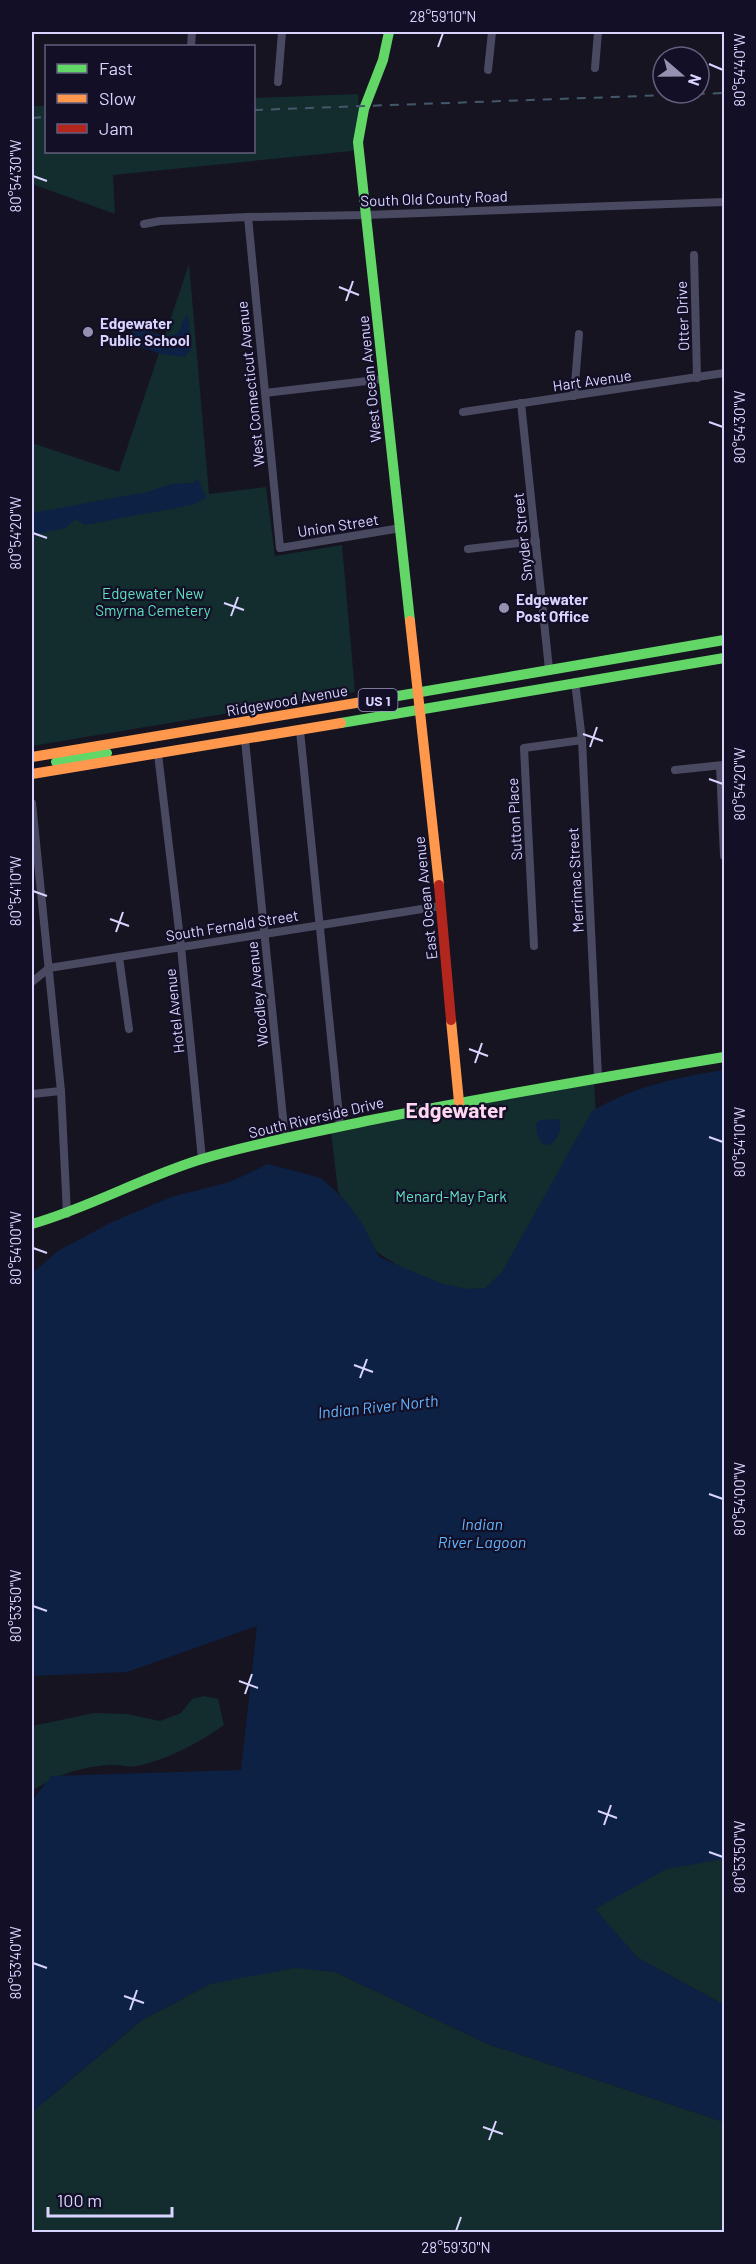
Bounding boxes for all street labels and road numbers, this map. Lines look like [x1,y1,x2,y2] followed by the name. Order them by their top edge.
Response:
[360,186,508,210] street label: South Old County Road
[672,281,692,351] street label: Otter Drive
[232,300,268,468] street label: West Connecticut Avenue
[353,315,385,443] street label: West Ocean Avenue
[551,366,633,394] street label: Hart Avenue
[508,492,536,582] street label: Snyder Street
[296,510,380,540] street label: Union Street
[225,680,349,720] street label: Ridgewood Avenue
[358,689,398,711] road number: US 1
[503,777,525,861] street label: Sutton Place
[563,827,587,933] street label: Merrimac Street
[410,835,440,961] street label: East Ocean Avenue
[164,906,300,944] street label: South Fernald Street
[243,940,271,1048] street label: Woodley Avenue
[161,968,187,1054] street label: Hotel Avenue
[247,1093,385,1141] street label: South Riverside Drive

